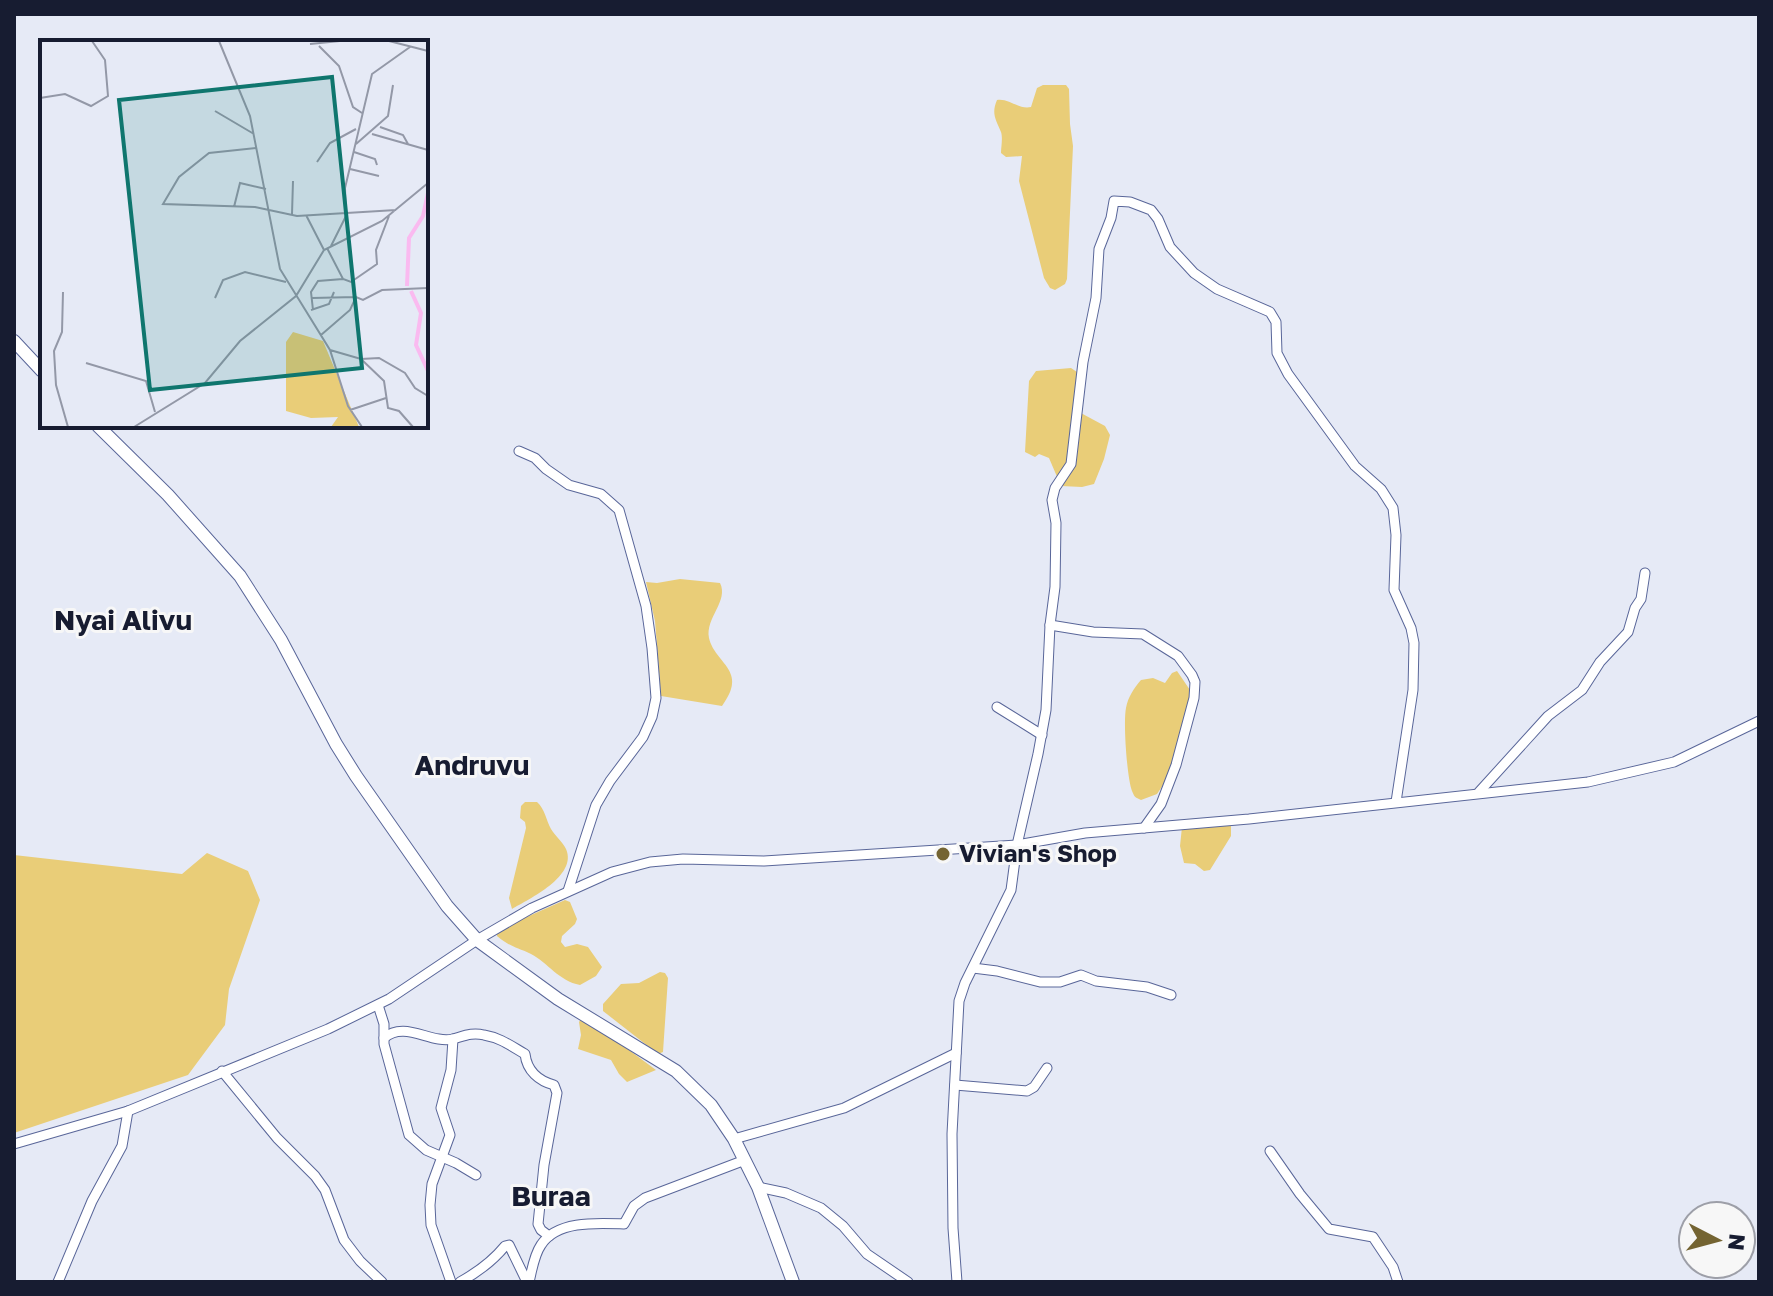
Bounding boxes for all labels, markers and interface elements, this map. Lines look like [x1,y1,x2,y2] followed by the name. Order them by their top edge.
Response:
[40,40,428,428] inset map
[54,603,192,636] district label: Nyai Alivu
[414,748,530,781] district label: Andruvu
[959,838,1117,867] place label: Vivian's Shop
[934,845,952,863] marker: Vivian's Shop
[511,1179,591,1212] district label: Buraa
[1677,1200,1757,1280] north arrow
[1723,1232,1752,1252] text: N

